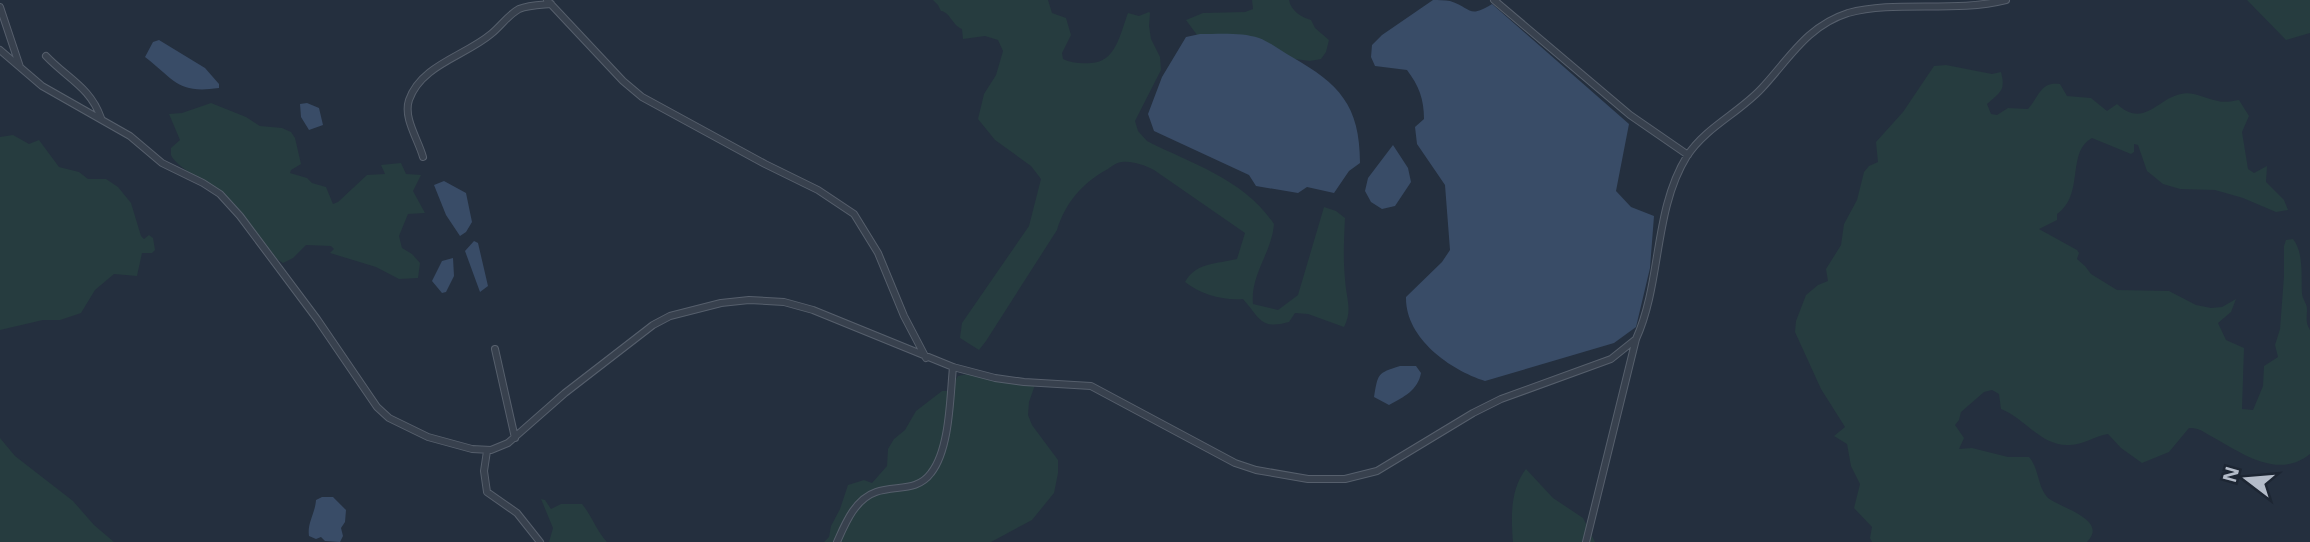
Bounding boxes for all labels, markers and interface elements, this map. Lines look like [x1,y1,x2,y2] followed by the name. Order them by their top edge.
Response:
[2212,444,2282,514] north arrow
[2216,463,2245,485] text: N

